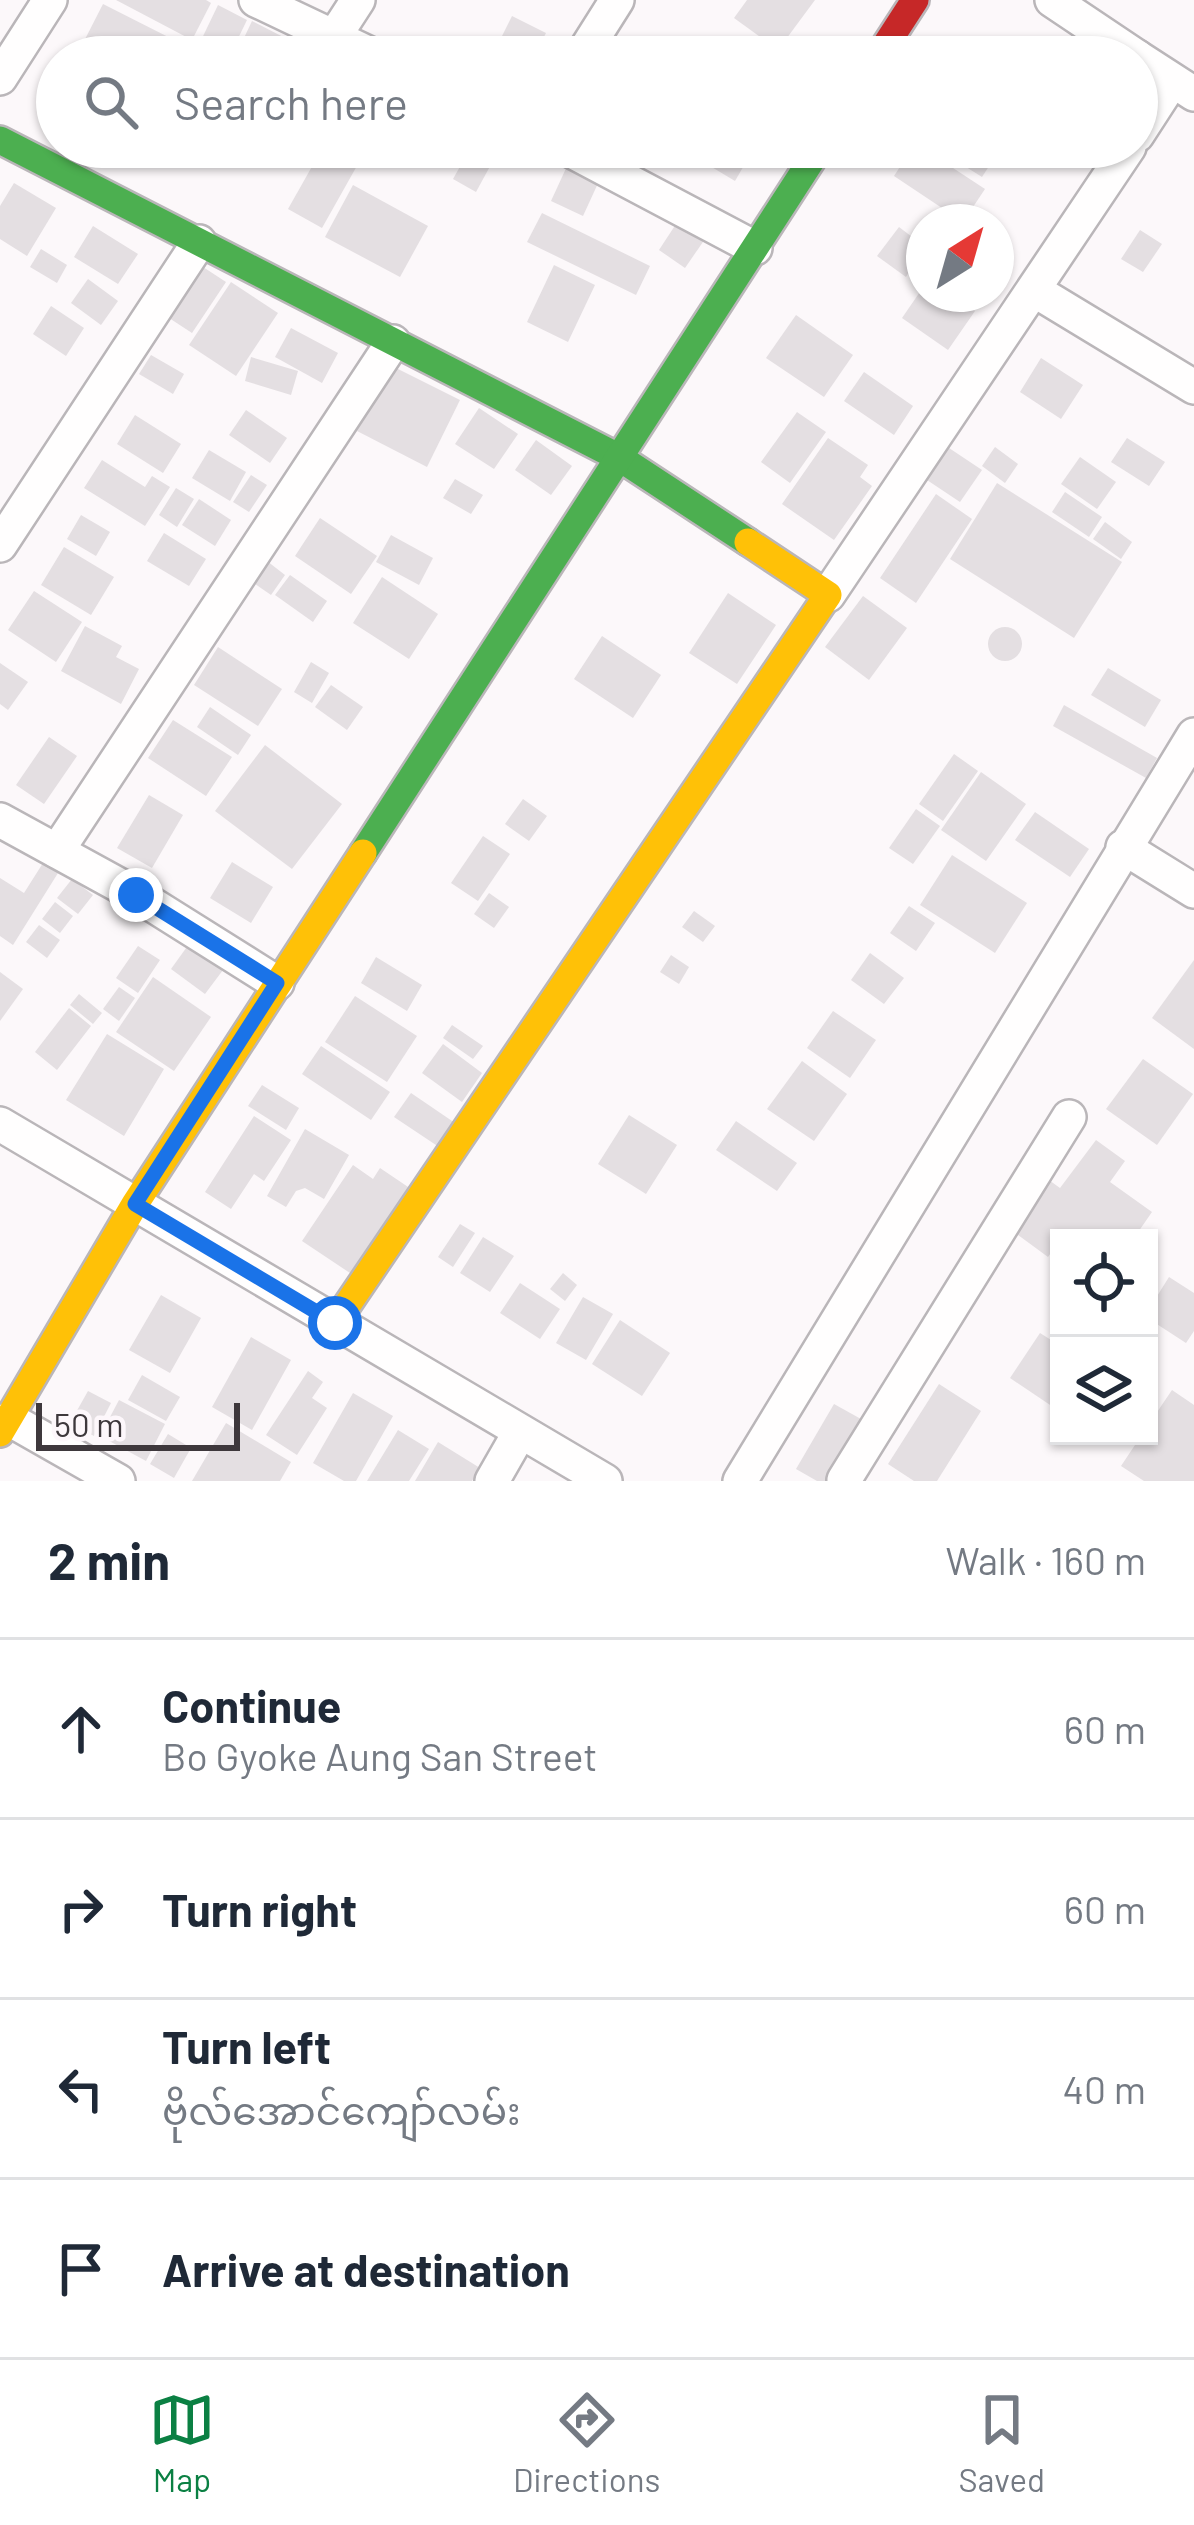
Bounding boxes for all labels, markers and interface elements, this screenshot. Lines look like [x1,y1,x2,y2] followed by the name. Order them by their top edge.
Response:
[36,36,1158,168] search box
[78,69,144,135] icon: search
[174,75,408,129] text: Search here
[906,204,1014,312] north arrow
[109,868,163,922] route end
[1050,1229,1158,1445] map controls
[1050,1229,1158,1337] button: locate
[308,1296,362,1350] route start
[1050,1337,1158,1445] button: layers
[36,1397,240,1450] scale bar
[54,1404,124,1444] text: 50 m
[48,1529,170,1590] text: 2 min
[946,1536,1146,1583] text: Walk · 160 m
[162,1678,341,1732] text: Continue
[48,1696,114,1762] icon: ahead
[1064,1705,1146,1752] text: 60 m
[162,1732,598,1779] text: Bo Gyoke Aung San Street
[48,1876,114,1942] icon: right
[162,1882,357,1936] text: Turn right
[1064,1885,1146,1932] text: 60 m
[162,2019,331,2073] text: Turn left
[48,2056,114,2122] icon: left
[1062,2065,1146,2112] text: 40 m
[162,2086,521,2133] text: ဗိုလ်အောင်ကျော်လမ်း
[48,2236,114,2302] icon: arrive
[162,2242,570,2296] text: Arrive at destination
[149,2387,215,2499] tab: Map
[513,2387,660,2499] tab: Directions
[958,2387,1045,2499] tab: Saved

